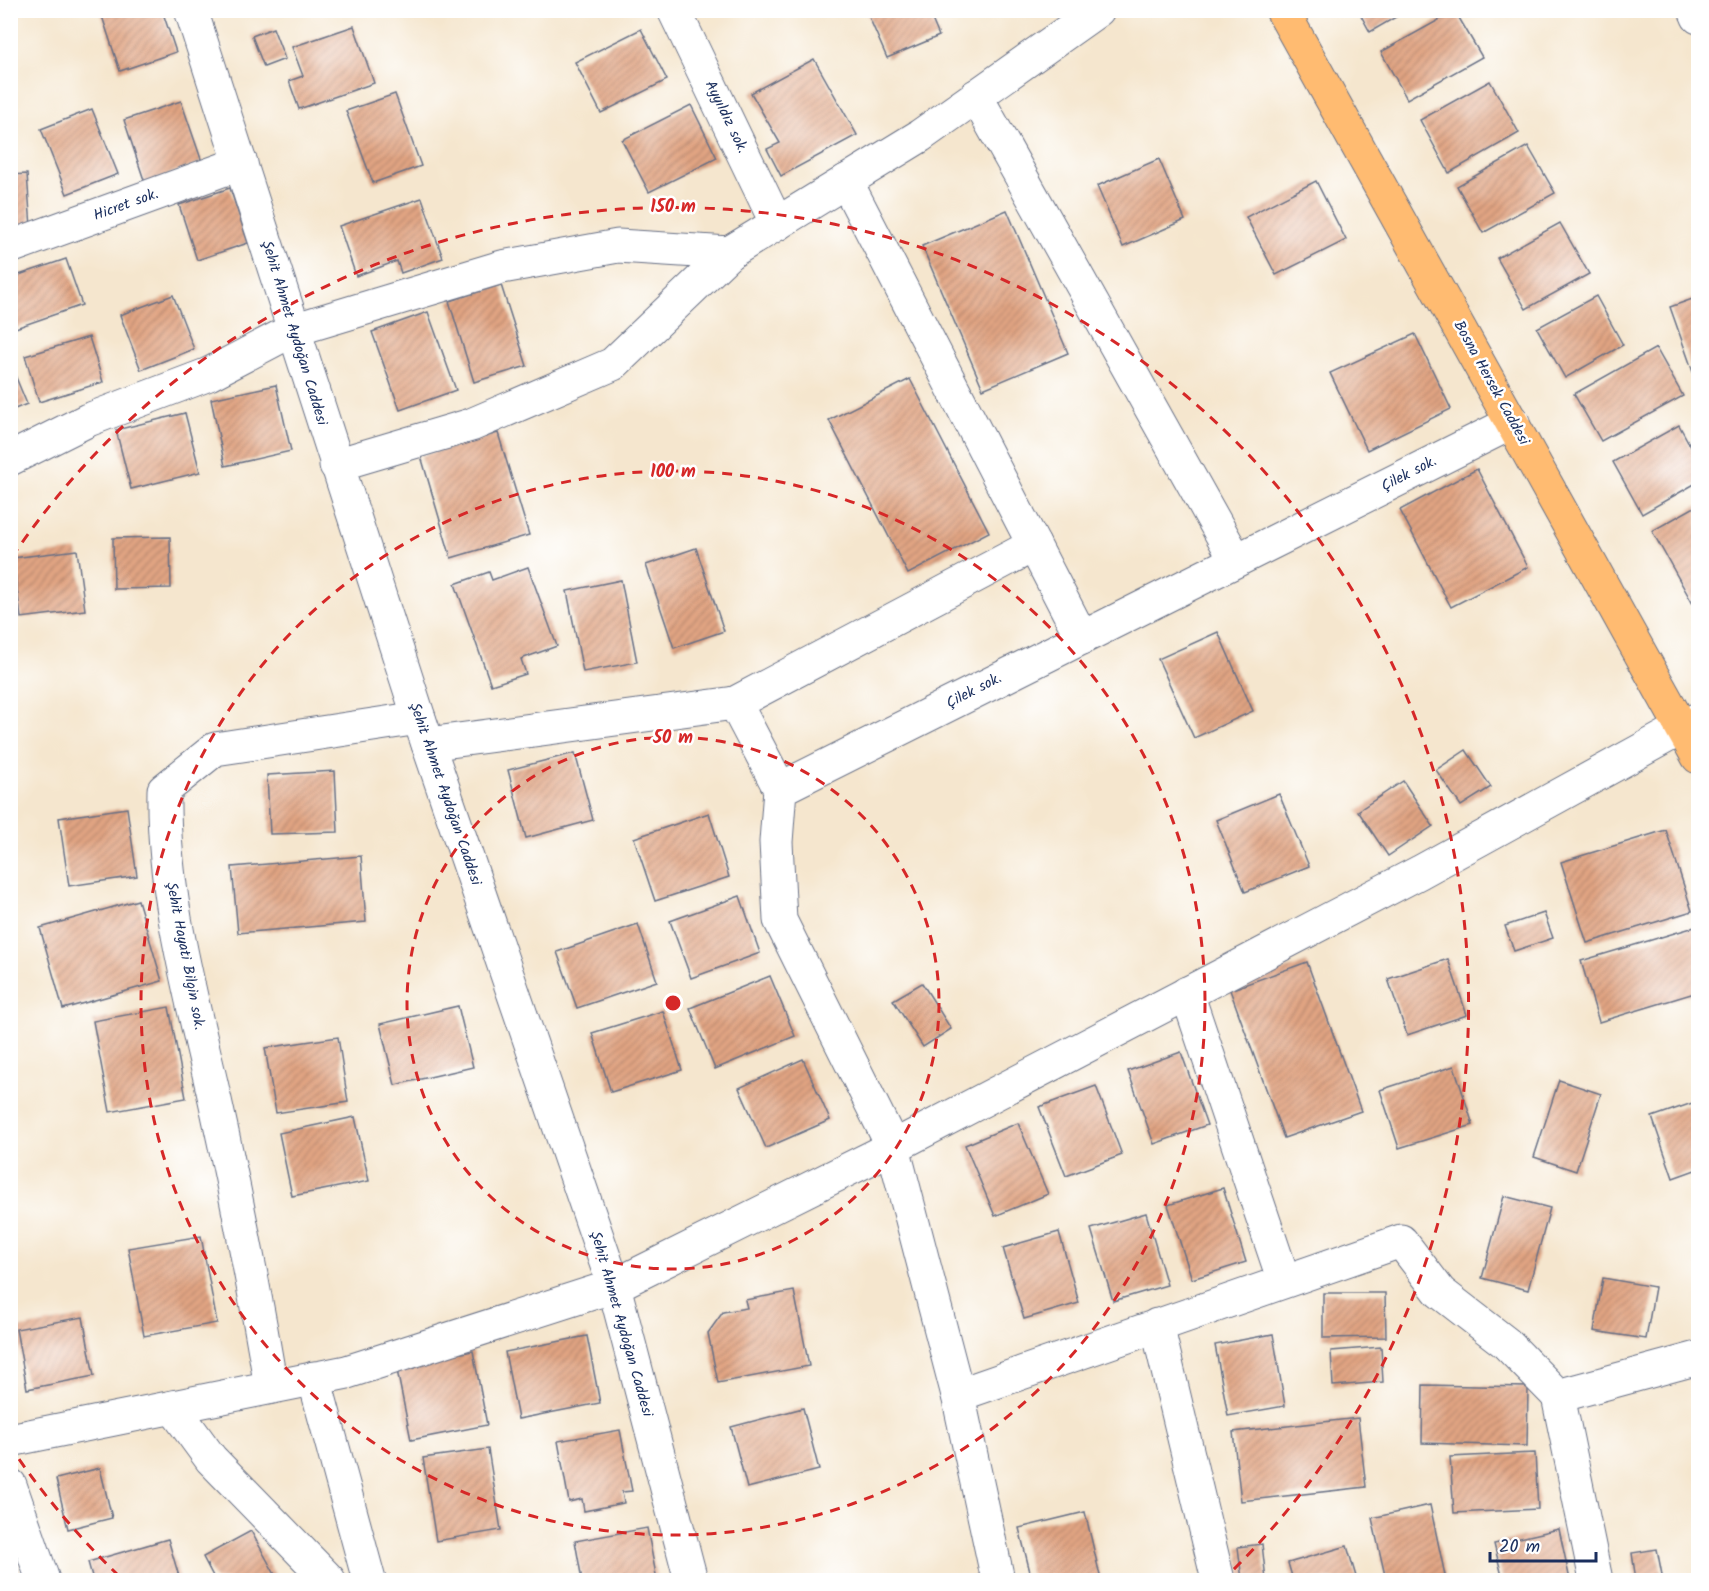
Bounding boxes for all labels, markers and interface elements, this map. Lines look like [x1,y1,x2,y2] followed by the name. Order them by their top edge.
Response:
[698,76,754,158] street label: Ayyıldız sok.
[90,182,162,228] street label: Hicret sok.
[650,193,696,222] text: 150 m
[254,238,334,430] street label: Şehit Ahmet Aydoğan Caddesi
[1447,316,1536,451] street label: Bosna Hersek Caddesi
[1377,450,1441,498] street label: Çilek sok.
[650,458,696,487] text: 100 m
[942,667,1006,715] street label: Çilek sok.
[402,699,488,890] street label: Şehit Ahmet Aydoğan Caddesi
[652,724,693,753] text: 50 m
[159,880,211,1032] street label: Şehit Hayati Bilgin sok.
[663,993,683,1013] centre of rings
[583,1228,659,1421] street label: Şehit Ahmet Aydoğan Caddesi
[1490,1525,1596,1563] scale bar
[1499,1533,1540,1562] text: 20 m

